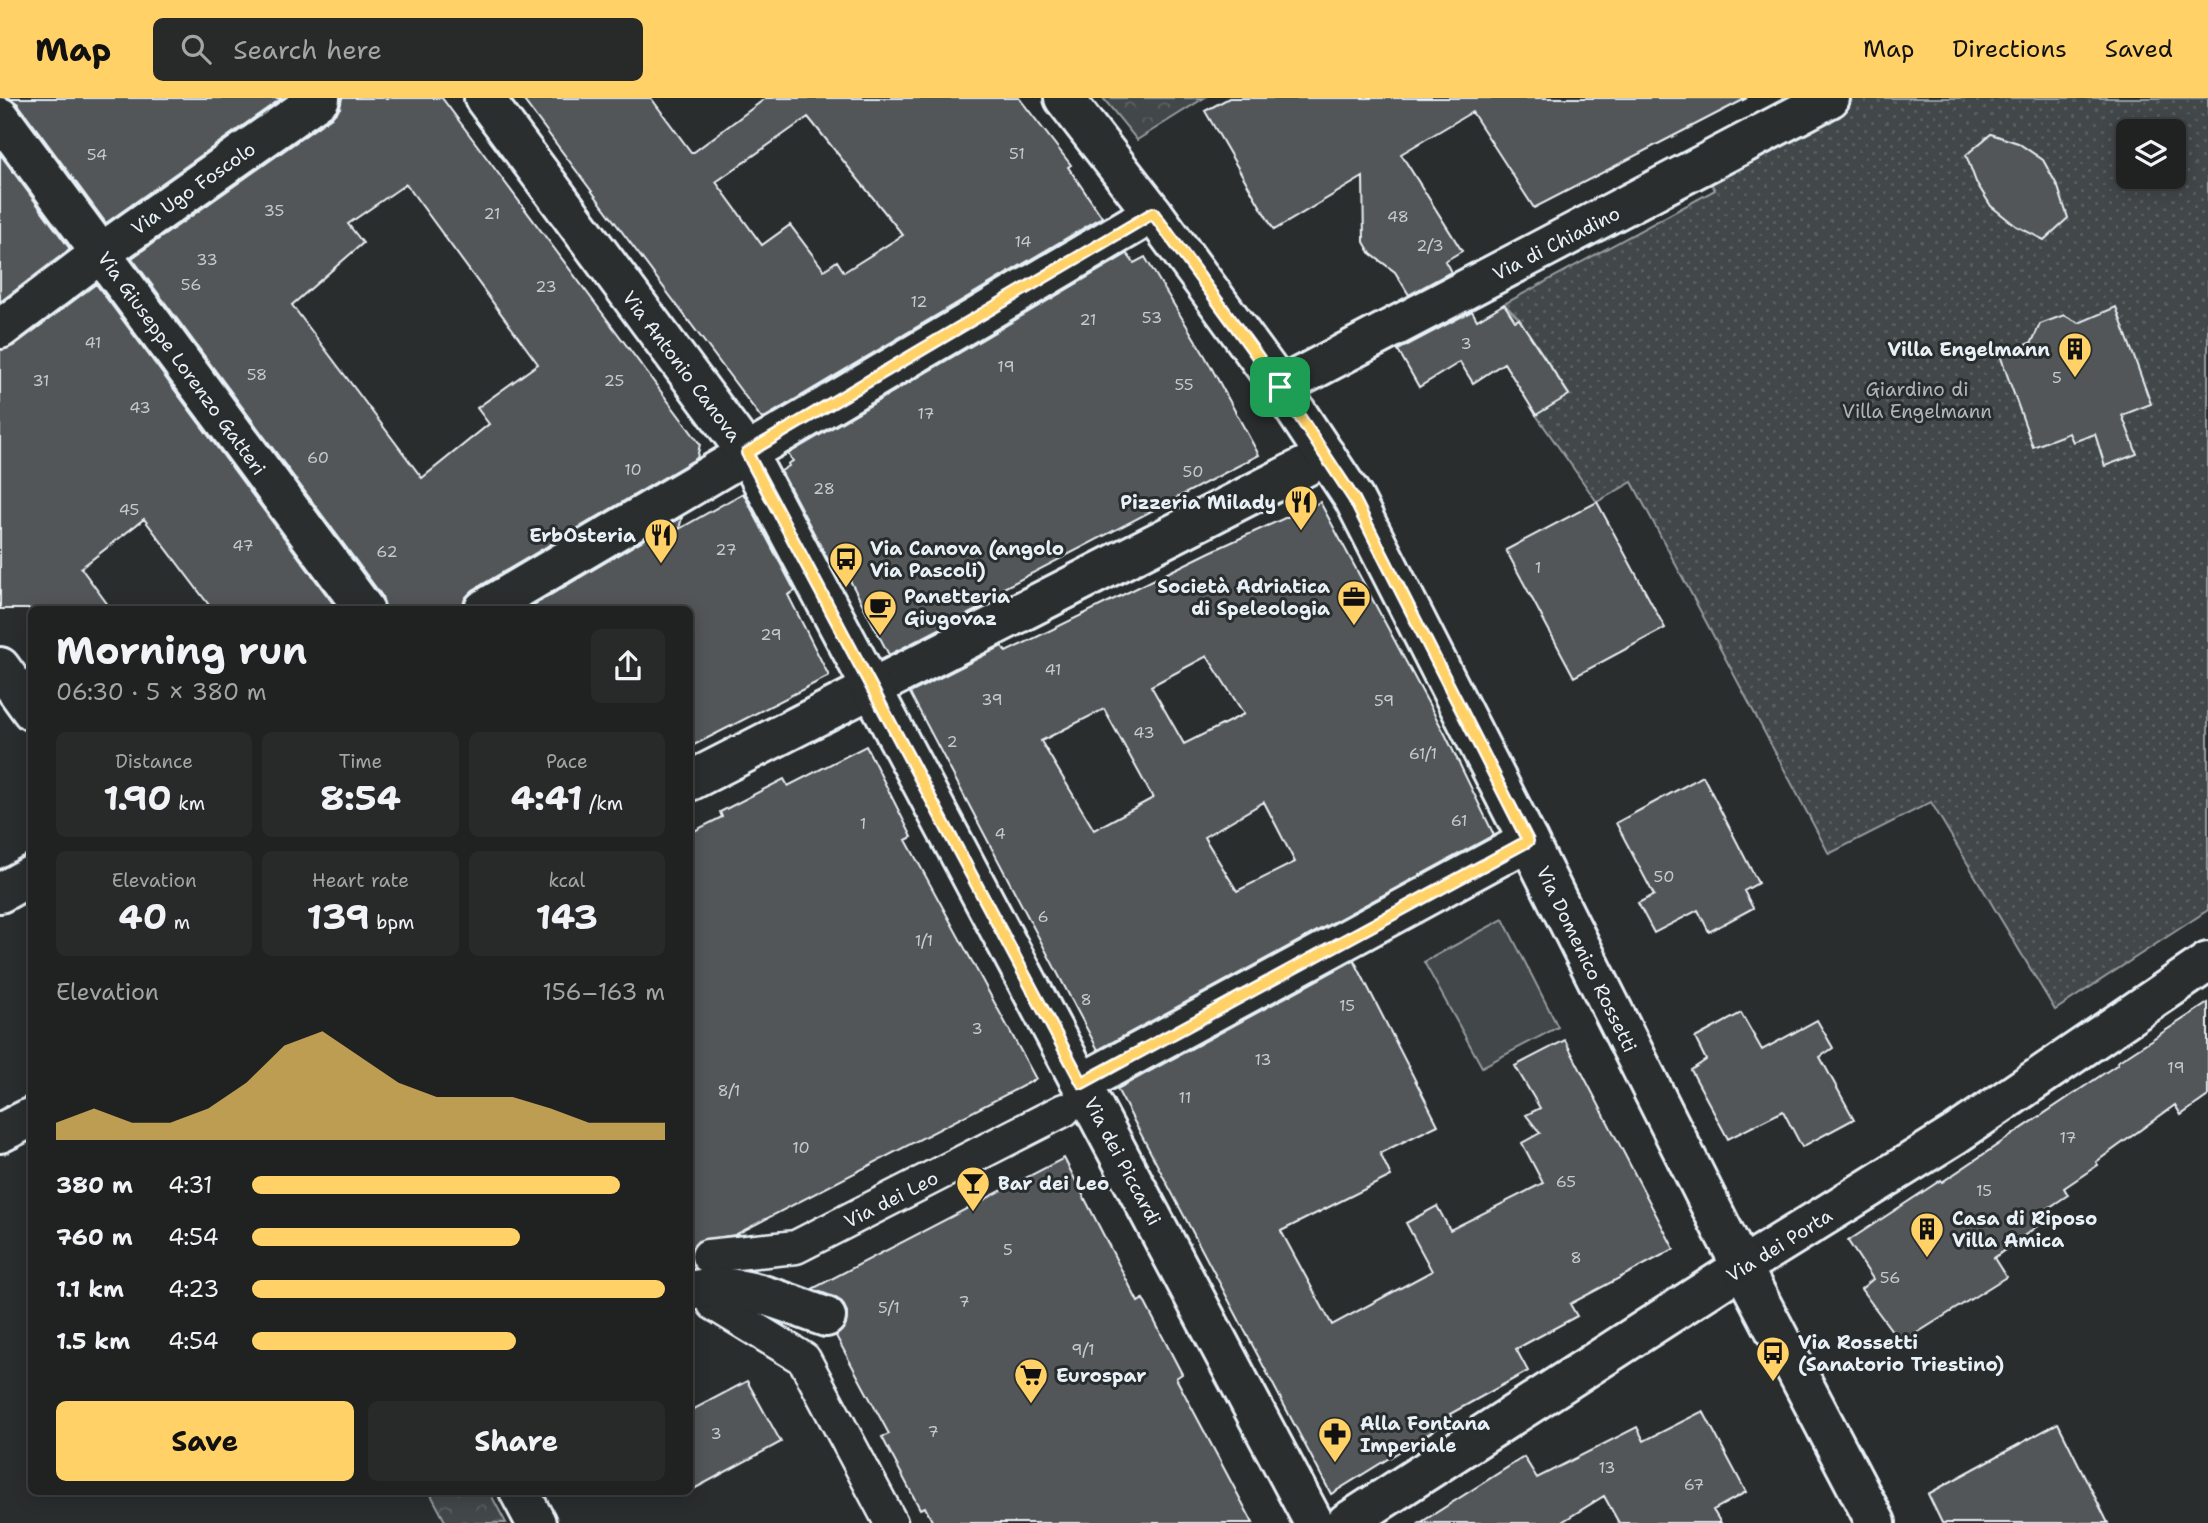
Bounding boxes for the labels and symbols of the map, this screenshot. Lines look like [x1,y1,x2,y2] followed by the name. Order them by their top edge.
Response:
[126,136,260,241] street label: Via Ugo Foscolo
[1009,143,1025,164] house number: 51
[87,144,107,165] house number: 54
[264,200,284,221] house number: 35
[1488,201,1624,286] street label: Via di Chiadino
[483,203,501,224] house number: 21
[1387,206,1409,227] house number: 48
[1014,231,1032,252] house number: 14
[1416,235,1444,256] house number: 2/3
[92,246,271,480] street label: Via Giuseppe Lorenzo Gatteri
[196,249,218,270] house number: 33
[181,274,201,295] house number: 56
[535,276,557,297] house number: 23
[617,286,747,447] street label: Via Antonio Canova
[910,291,928,312] house number: 12
[1142,307,1162,328] house number: 53
[1079,309,1097,330] house number: 21
[2056,330,2094,379] building icon: Villa Engelmann
[84,332,102,353] house number: 41
[1460,333,1472,354] house number: 3
[1888,337,2050,362] place label: Villa Engelmann
[997,356,1015,377] house number: 19
[1250,357,1310,417] pin
[247,364,267,385] house number: 58
[2052,367,2062,388] house number: 5
[32,370,50,391] house number: 31
[604,370,624,391] house number: 25
[1174,374,1194,395] house number: 55
[1842,377,1992,424] park label: Giardino di Villa Engelmann
[129,397,151,418] house number: 43
[917,403,935,424] house number: 17
[307,447,329,468] house number: 60
[624,459,642,480] house number: 10
[1183,461,1203,482] house number: 50
[813,478,835,499] house number: 28
[1282,483,1320,532] restaurant icon: Pizzeria Milady
[1120,490,1276,515] place label: Pizzeria Milady
[119,499,139,520] house number: 45
[642,516,680,565] restaurant icon: ErbOsteria
[529,523,636,548] place label: ErbOsteria
[232,535,254,556] house number: 47
[870,536,1064,583] place label: Via Canova (angolo Via Pascoli)
[715,539,737,560] house number: 27
[827,540,865,589] bus stop icon: Via Canova (angolo Via Pascoli)
[376,541,398,562] house number: 62
[1535,557,1541,578] house number: 1
[1157,574,1330,621] place label: Società Adriatica di Speleologia
[1335,578,1373,627] office icon: Società Adriatica di Speleologia
[904,584,1010,631] place label: Panetteria Giugovaz
[861,588,899,637] cafe icon: Panetteria Giugovaz
[760,624,782,645] house number: 29
[1044,659,1062,680] house number: 41
[981,689,1003,710] house number: 39
[1374,690,1394,711] house number: 59
[1133,722,1155,743] house number: 43
[946,731,958,752] house number: 2
[1409,743,1437,764] house number: 61/1
[1451,810,1467,831] house number: 61
[860,813,866,834] house number: 1
[994,823,1006,844] house number: 4
[1531,862,1643,1056] street label: Via Domenico Rossetti
[1654,866,1674,887] house number: 50
[1037,906,1049,927] house number: 6
[915,930,933,951] house number: 1/1
[1080,989,1092,1010] house number: 8
[1339,995,1355,1016] house number: 15
[971,1018,983,1039] house number: 3
[1254,1049,1272,1070] house number: 13
[2167,1057,2185,1078] house number: 19
[717,1080,741,1101] house number: 8/1
[1179,1087,1191,1108] house number: 11
[1078,1093,1167,1230] street label: Via dei Piccardi
[2059,1127,2077,1148] house number: 17
[792,1137,810,1158] house number: 10
[954,1164,992,1213] bar icon: Bar dei Leo
[840,1165,943,1234] street label: Via dei Leo
[998,1171,1109,1196] place label: Bar dei Leo
[1556,1171,1576,1192] house number: 65
[1976,1180,1992,1201] house number: 15
[1722,1203,1837,1288] street label: Via dei Porta
[1952,1206,2097,1253] place label: Casa di Riposo Villa Amica
[1908,1210,1946,1259] building icon: Casa di Riposo Villa Amica
[1003,1239,1013,1260] house number: 5
[1570,1247,1582,1268] house number: 8
[1880,1267,1900,1288] house number: 56
[958,1291,970,1312] house number: 7
[878,1297,900,1318] house number: 5/1
[1798,1330,2004,1377] place label: Via Rossetti (Sanatorio Triestino)
[1754,1334,1792,1383] bus stop icon: Via Rossetti (Sanatorio Triestino)
[1071,1339,1095,1360] house number: 9/1
[1012,1356,1050,1405] supermarket icon: Eurospar
[1056,1363,1146,1388] place label: Eurospar
[1360,1411,1490,1458] place label: Alla Fontana Imperiale
[1316,1415,1354,1464] pharmacy icon: Alla Fontana Imperiale
[927,1421,939,1442] house number: 7
[710,1423,722,1444] house number: 3
[1598,1457,1616,1478] house number: 13
[1684,1474,1704,1495] house number: 67

